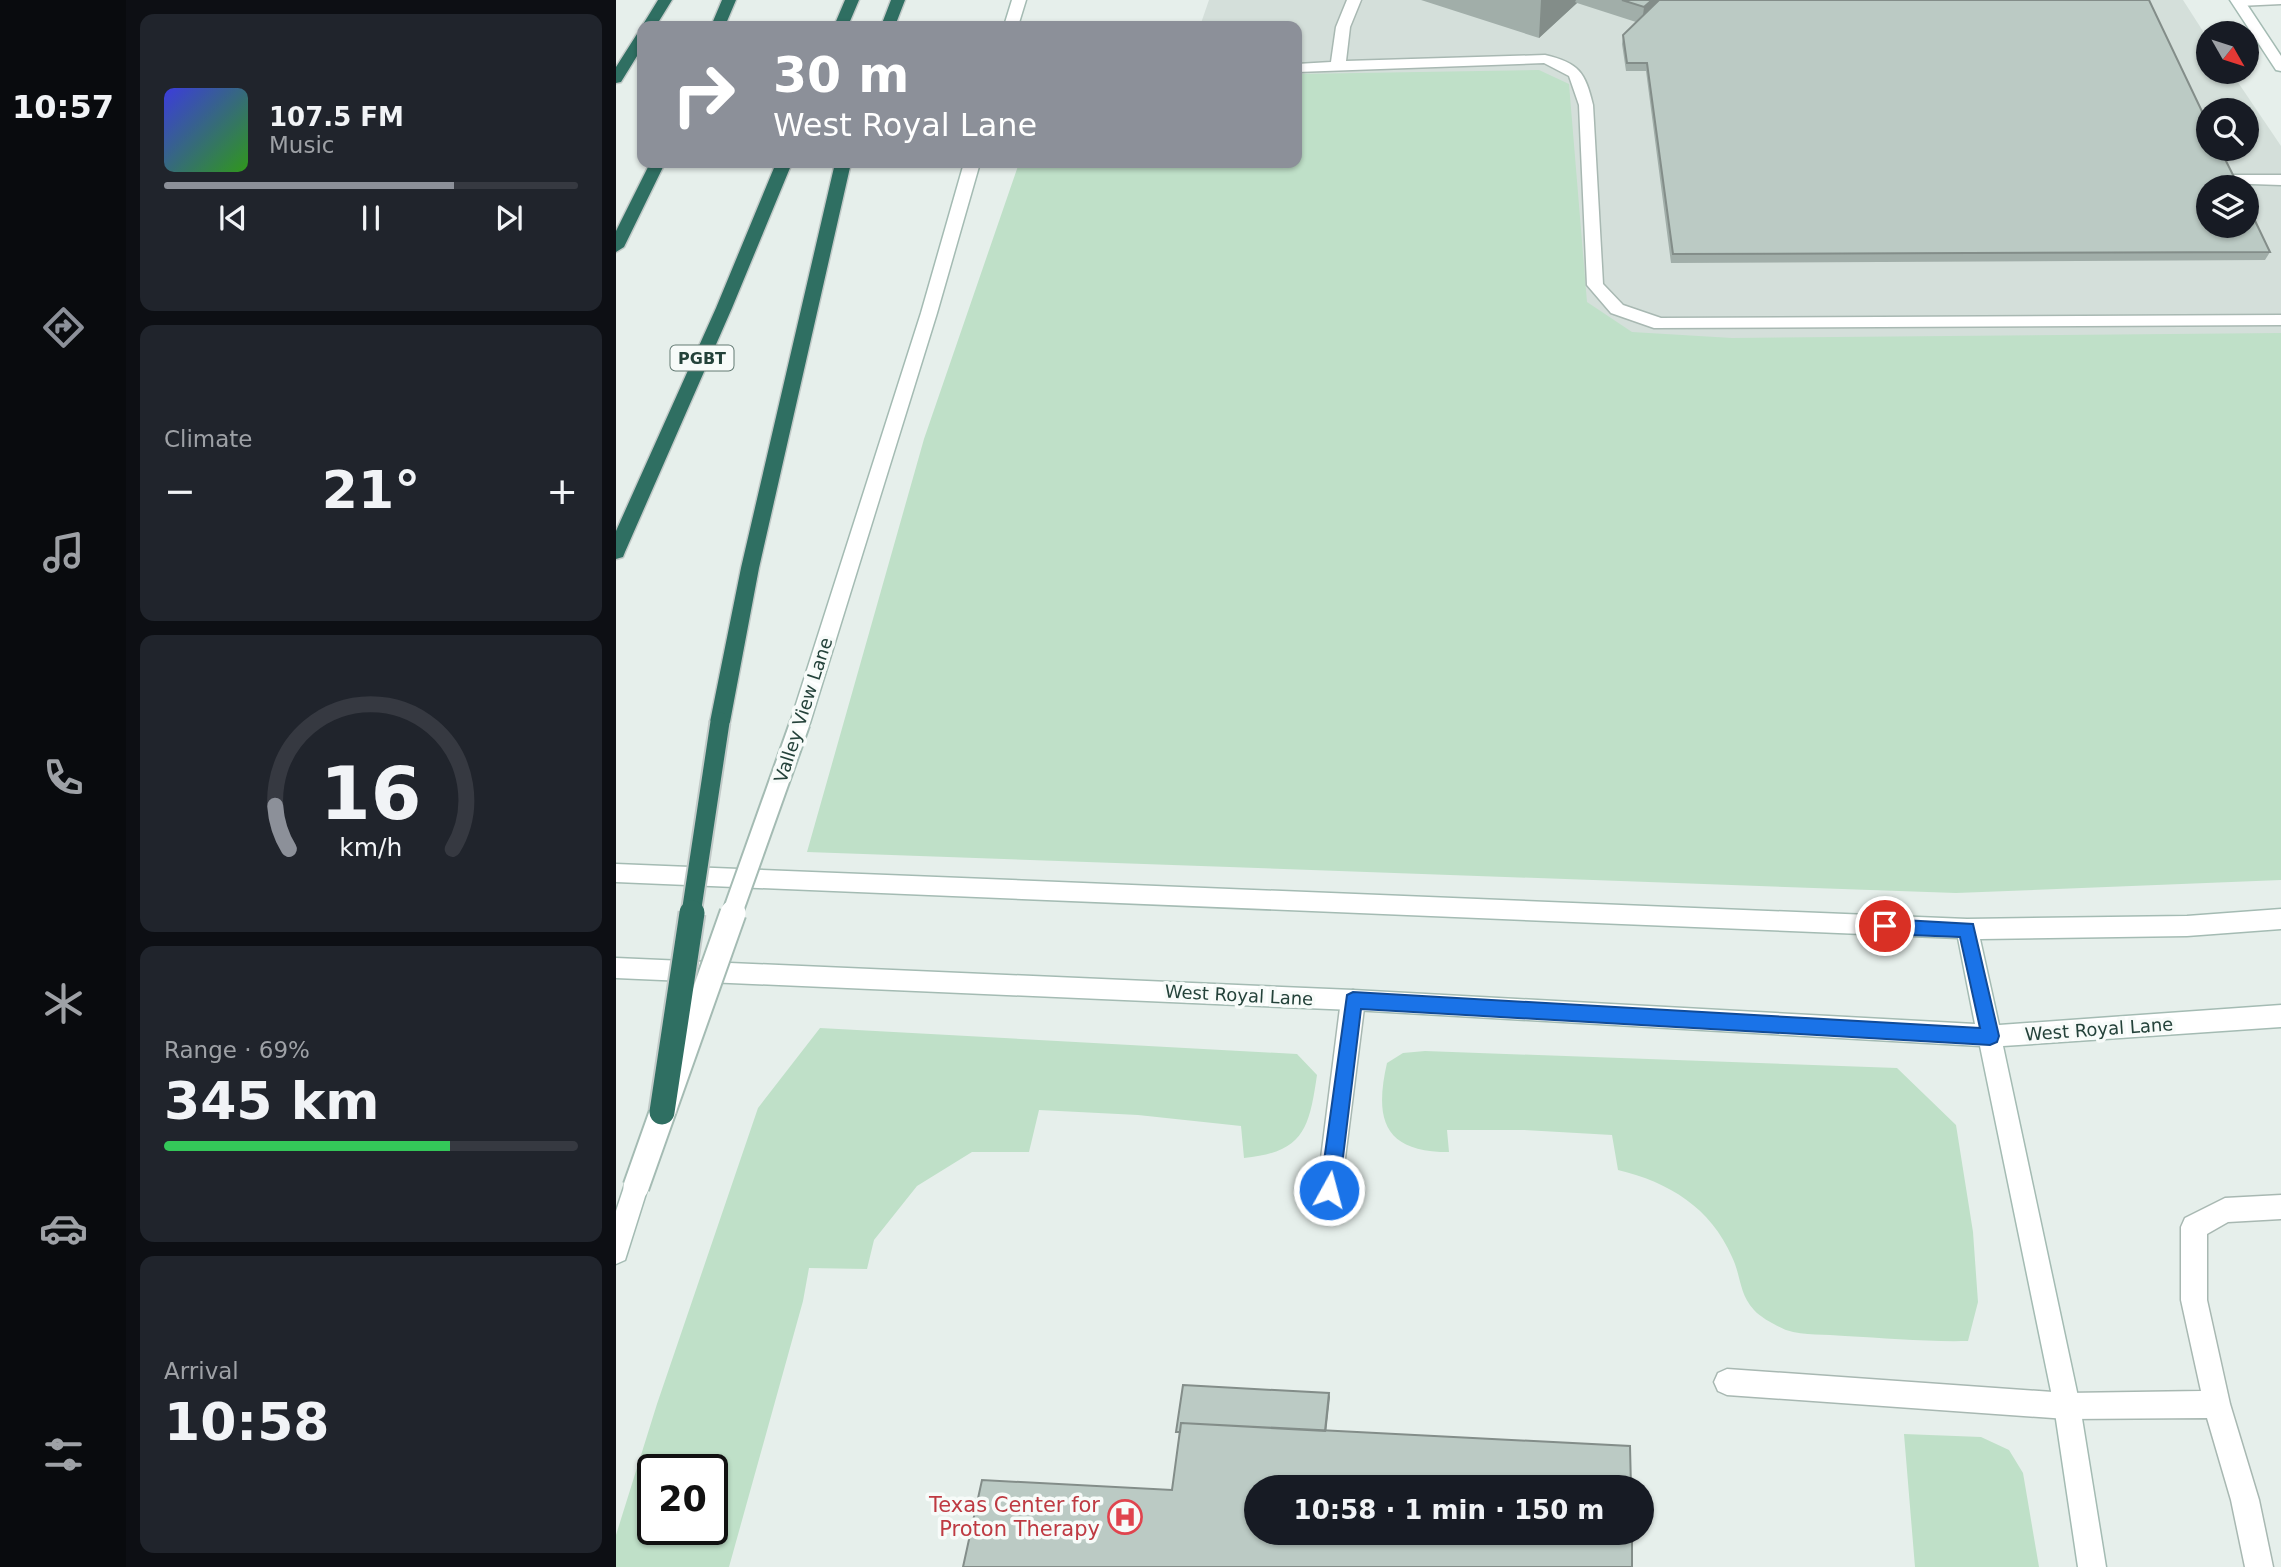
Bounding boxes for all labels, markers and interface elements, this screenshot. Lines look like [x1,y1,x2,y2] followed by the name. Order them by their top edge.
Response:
[2196,21,2259,84] north arrow
[2196,21,2259,238] map controls
[773,47,909,104] text: 30 m
[658,49,749,140] icon: right
[12,88,114,126] text: 10:57
[2196,98,2259,161] button: search
[269,102,404,132] text: 107.5 FM
[773,106,1037,144] text: West Royal Lane
[269,132,334,158] text: Music
[2196,175,2259,238] button: layers
[214,199,252,237] icon: previous
[352,199,390,237] icon: pause
[490,199,528,237] icon: next
[39,303,88,352] icon: directions
[671,346,734,370] road number: PGBT
[164,426,253,452] text: Climate
[322,460,420,520] text: 21°
[164,469,196,513] text: −
[546,469,578,513] text: +
[39,528,88,577] icon: music
[770,635,836,785] street label: Valley View Lane
[320,752,422,837] text: 16
[39,753,88,802] icon: phone
[339,833,403,862] text: km/h
[1855,896,1915,956] pin
[1866,907,1904,945] icon: arrive
[39,979,88,1028] icon: climate
[1164,981,1314,1009] street label: West Royal Lane
[2024,1013,2174,1045] street label: West Royal Lane
[164,1037,310,1063] text: Range · 69%
[164,1071,379,1131] text: 345 km
[1292,1153,1366,1227] position arrow
[39,1204,88,1253] icon: car
[164,1358,239,1384] text: Arrival
[164,1392,330,1452] text: 10:58
[39,1430,88,1479] icon: filters
[637,1454,728,1545] speed limit sign: 20
[928,1493,1100,1541] place label: Texas Center for Proton Therapy
[1294,1495,1604,1525] text: 10:58 · 1 min · 150 m
[1106,1498,1144,1536] hospital icon: Texas Center for Proton Therapy

